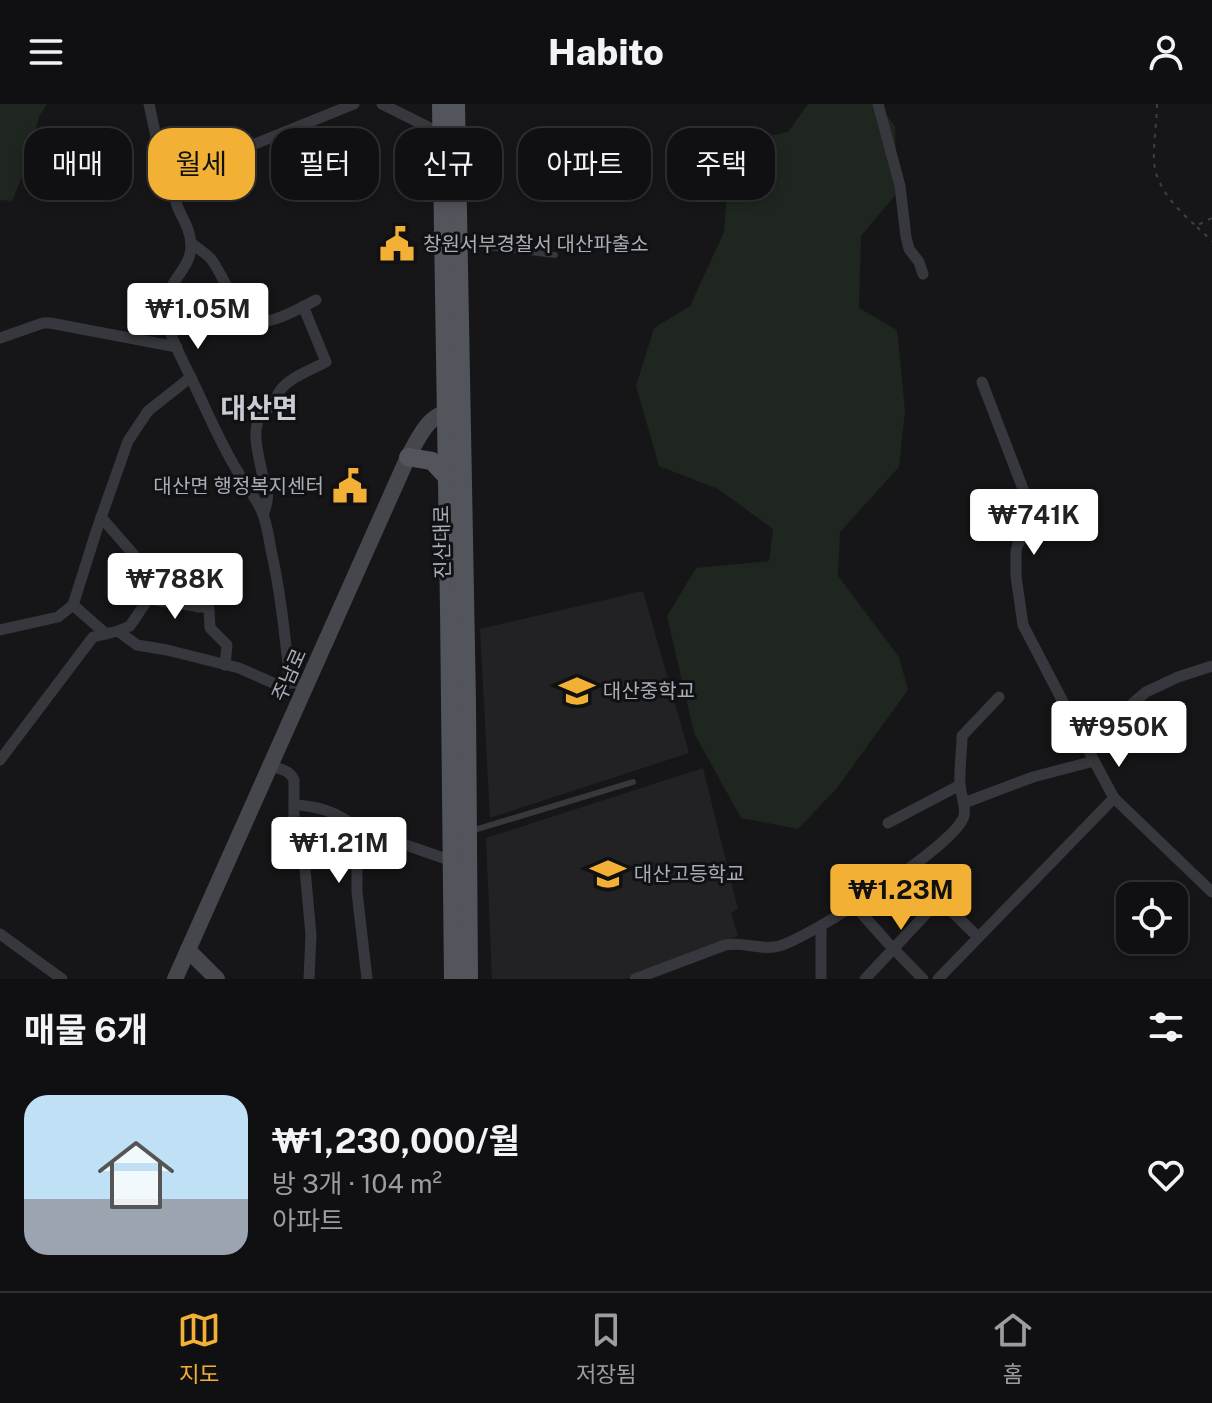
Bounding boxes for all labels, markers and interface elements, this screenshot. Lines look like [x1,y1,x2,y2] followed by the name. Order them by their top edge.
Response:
[24,30,68,74] icon: menu
[1144,30,1188,74] icon: person
[548,31,664,73] text: Habito
[24,128,132,200] chip: 매매
[148,128,255,200] chip: 월세
[271,128,379,200] chip: 필터
[395,128,502,200] chip: 신규
[518,128,651,200] chip: 아파트
[667,128,775,200] chip: 주택
[378,225,416,263] public building icon: 창원서부경찰서 대산파출소
[423,232,649,256] place label: 창원서부경찰서 대산파출소
[133,283,263,351] pin: ₩1.05M
[145,293,251,324] text: ₩1.05M
[220,391,298,424] district label: 대산면
[331,467,369,505] public building icon: 대산면 행정복지센터
[154,474,324,498] place label: 대산면 행정복지센터
[978,489,1090,557] pin: ₩741K
[988,499,1080,530] text: ₩741K
[429,505,455,579] street label: 진산대로
[119,553,231,621] pin: ₩788K
[126,563,224,594] text: ₩788K
[267,645,311,705] street label: 주남로
[558,672,596,710] school or university icon: 대산중학교
[603,679,695,703] place label: 대산중학교
[1063,701,1175,769] pin: ₩950K
[1069,711,1169,742] text: ₩950K
[274,817,404,885] pin: ₩1.21M
[289,827,389,858] text: ₩1.21M
[589,855,627,893] school or university icon: 대산고등학교
[634,862,744,886] place label: 대산고등학교
[836,864,966,932] pin: ₩1.23M
[848,874,954,905] text: ₩1.23M
[1116,882,1188,954] map controls
[1116,882,1188,954] button: locate
[1144,1005,1188,1049] icon: filters
[24,1010,148,1050] text: 매물 6개
[272,1121,520,1161] text: ₩1,230,000/월
[88,1127,184,1223] icon: home
[1144,1153,1188,1197] icon: heart
[272,1168,442,1199] text: 방 3개 · 104 m²
[272,1205,344,1236] text: 아파트
[177,1308,221,1388] tab: 지도
[576,1308,636,1388] tab: 저장됨
[991,1308,1035,1388] tab: 홈

